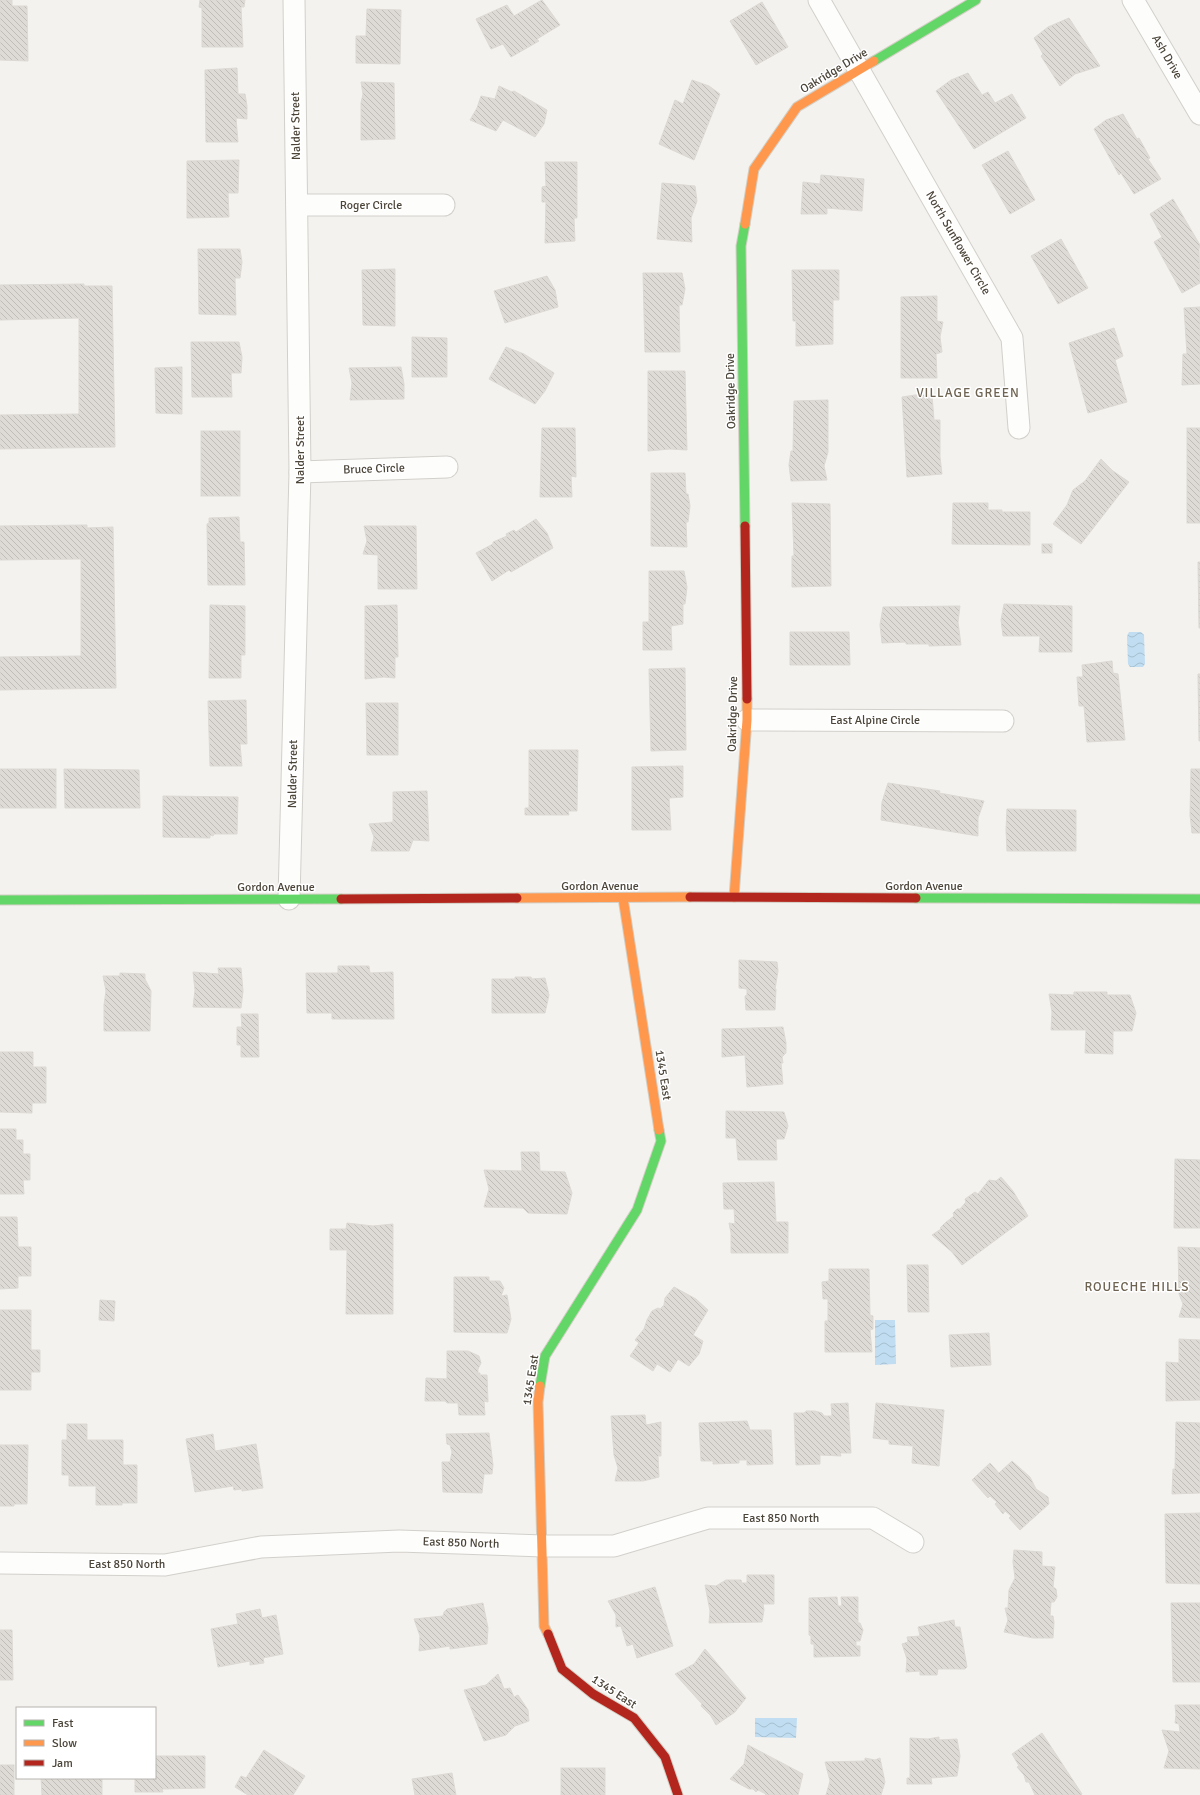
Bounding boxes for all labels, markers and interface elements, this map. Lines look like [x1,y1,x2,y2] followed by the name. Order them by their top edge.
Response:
[1148,32,1186,82] street label: Ash Drive
[798,45,870,97] street label: Oakridge Drive
[288,92,304,160] street label: Nalder Street
[922,189,994,297] street label: North Sunflower Circle
[340,198,402,213] street label: Roger Circle
[723,353,739,429] street label: Oakridge Drive
[916,385,1020,401] district label: VILLAGE GREEN
[293,416,308,484] street label: Nalder Street
[343,460,405,478] street label: Bruce Circle
[725,676,741,752] street label: Oakridge Drive
[830,713,920,728] street label: East Alpine Circle
[285,740,301,808] street label: Nalder Street
[561,879,639,894] street label: Gordon Avenue
[885,879,963,894] street label: Gordon Avenue
[237,880,315,895] street label: Gordon Avenue
[652,1049,674,1101] street label: 1345 East
[1084,1279,1190,1295] district label: ROUECHE HILLS
[520,1354,542,1406] street label: 1345 East
[743,1511,819,1526] street label: East 850 North
[422,1534,500,1552] street label: East 850 North
[89,1557,165,1572] street label: East 850 North
[589,1672,639,1712] street label: 1345 East
[16,1707,156,1779] legend
[52,1716,73,1731] text: Fast
[52,1736,77,1751] text: Slow
[52,1756,73,1771] text: Jam

